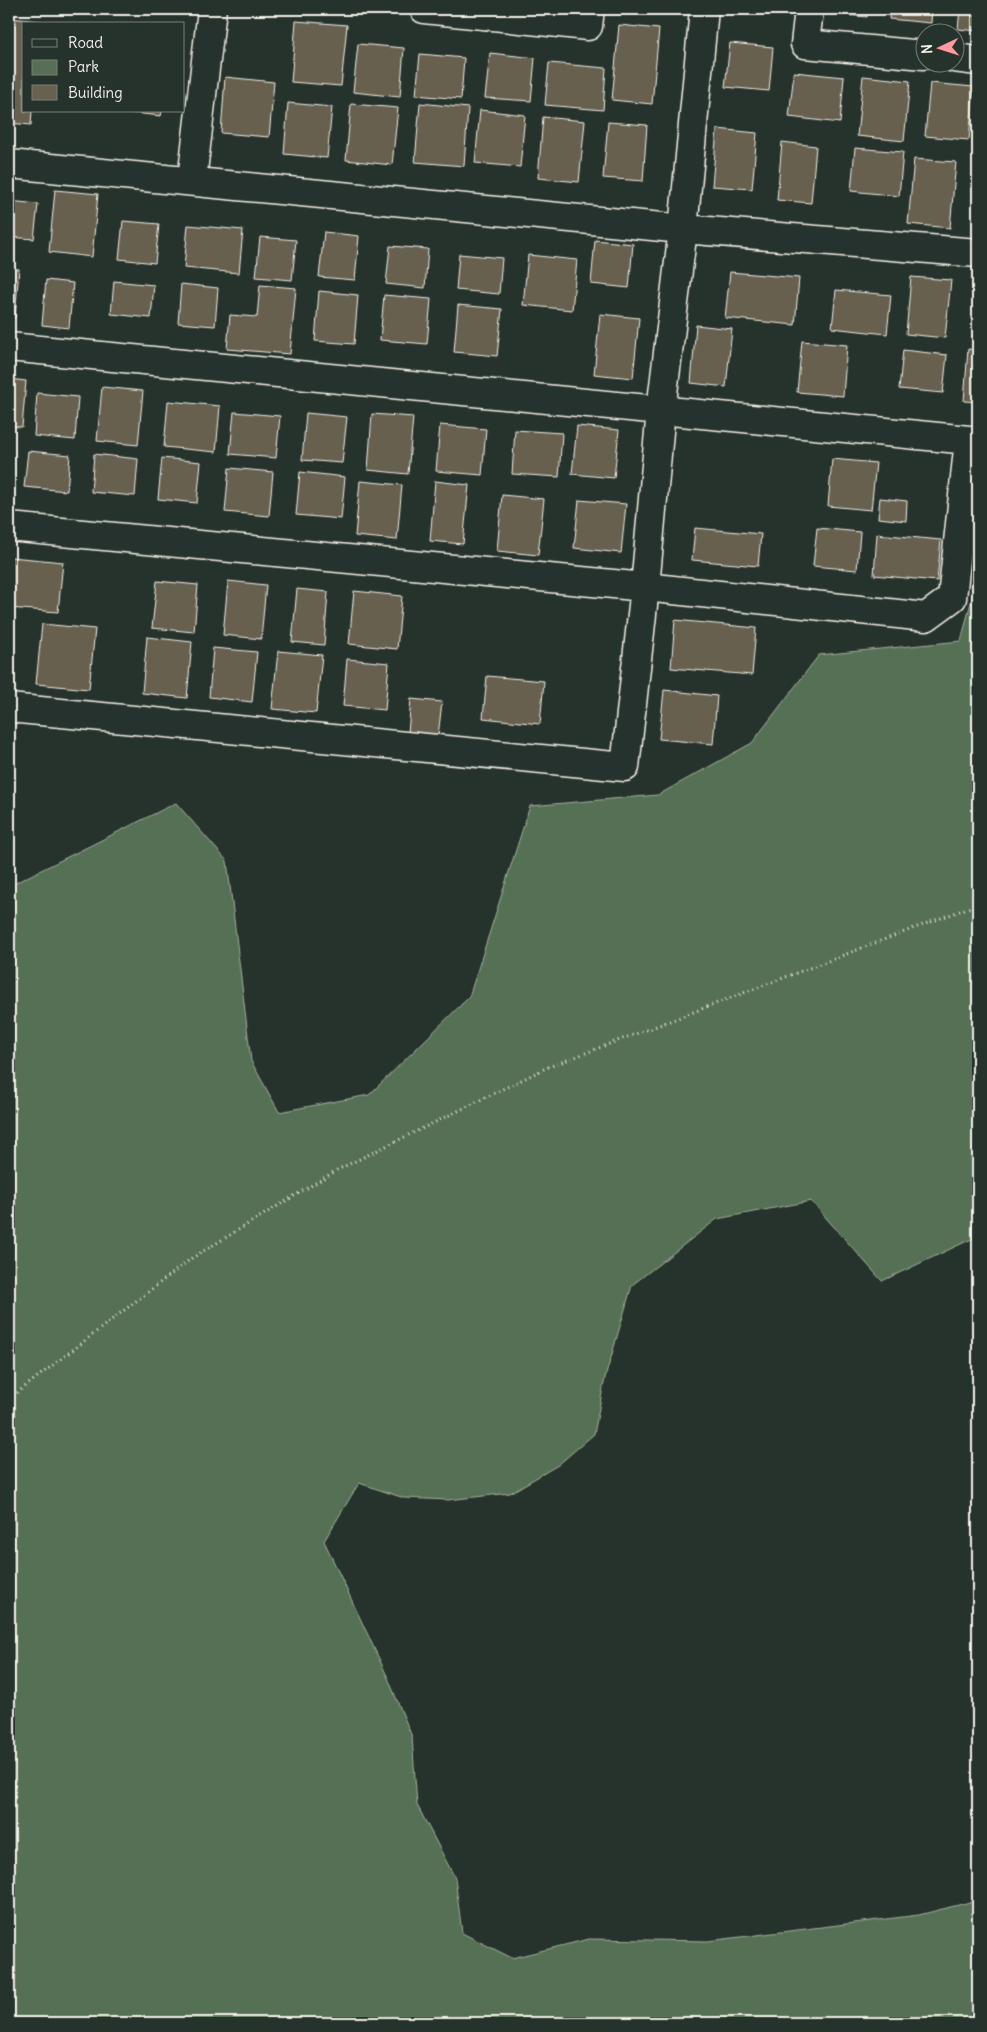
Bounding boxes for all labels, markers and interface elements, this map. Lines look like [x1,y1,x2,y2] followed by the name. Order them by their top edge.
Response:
[22,22,185,112] legend
[914,22,964,72] north arrow
[68,33,103,52] text: Road
[918,43,936,54] text: N
[68,57,99,76] text: Park
[68,83,123,102] text: Building

